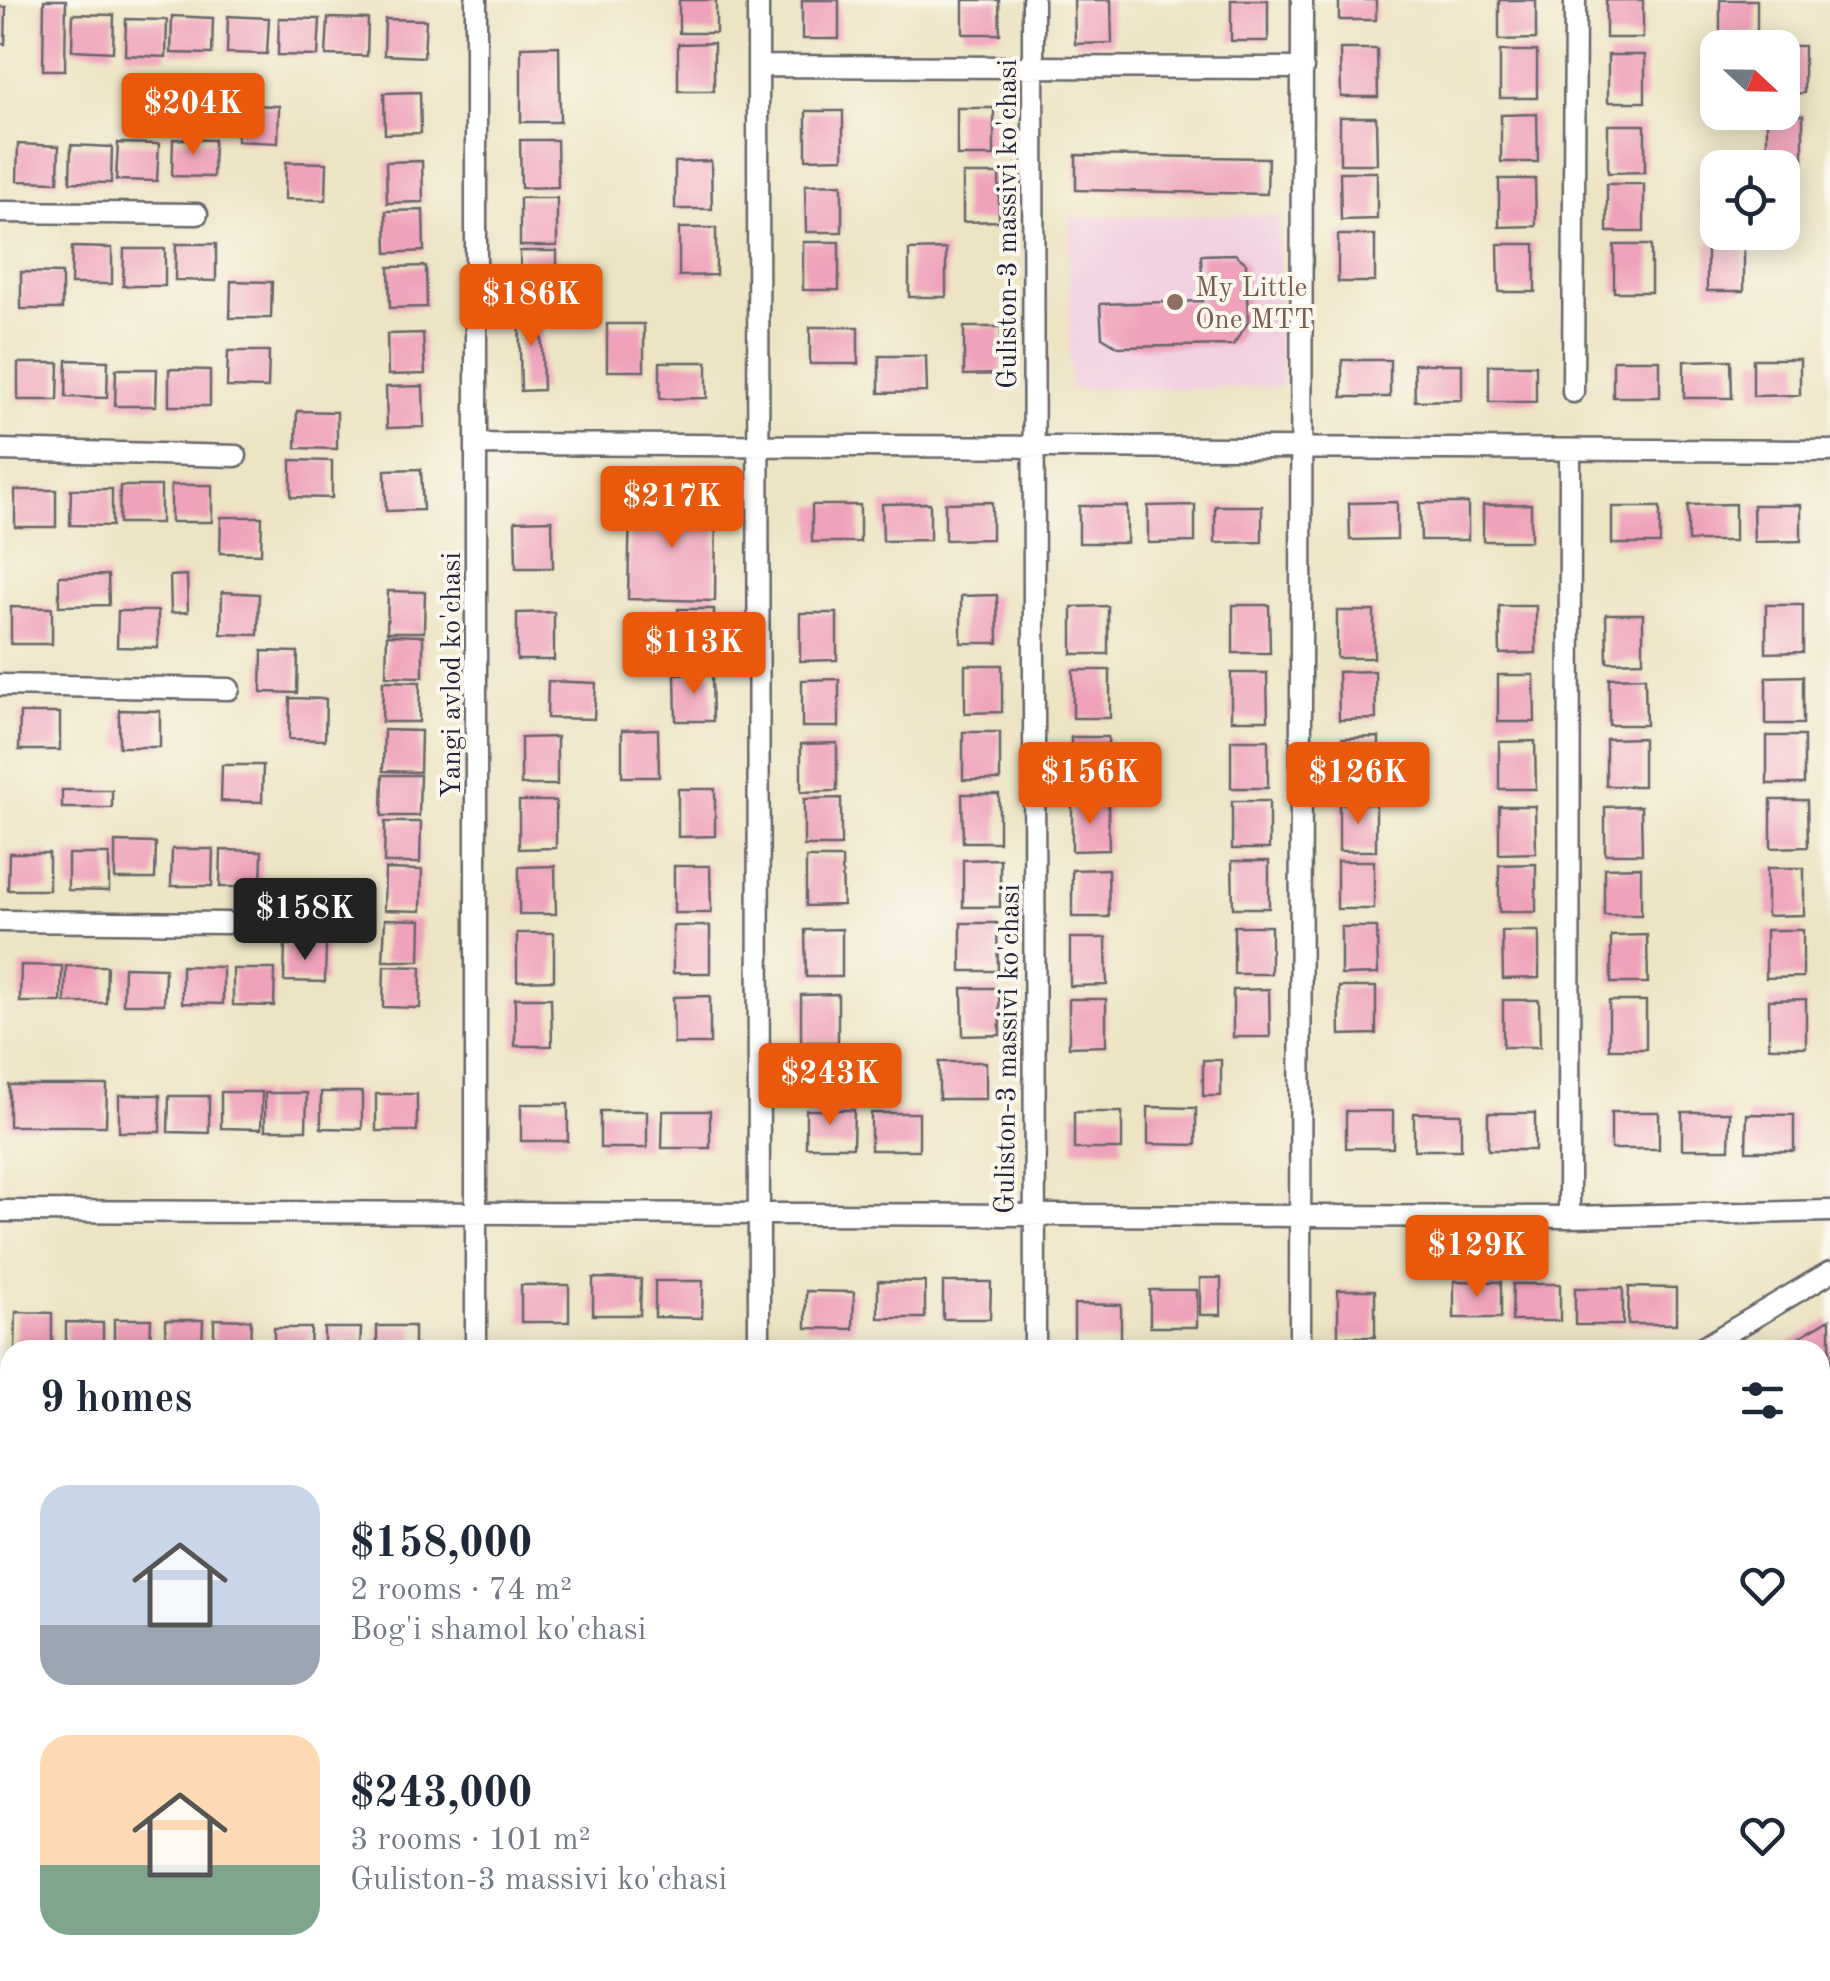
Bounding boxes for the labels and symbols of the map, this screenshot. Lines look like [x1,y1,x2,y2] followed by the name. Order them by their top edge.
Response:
[1700,30,1800,130] north arrow
[995,59,1023,389] street label: Guliston-3 massivi ko'chasi
[123,73,263,158] pin: $204K
[461,264,601,349] pin: $186K
[1195,275,1314,335] place label: My Little One MTT
[1164,291,1186,313] marker: My Little One MTT
[602,466,742,551] pin: $217K
[439,552,467,798] street label: Yangi avlod ko'chasi
[624,612,764,697] pin: $113K
[1020,742,1160,827] pin: $156K
[1288,742,1428,827] pin: $126K
[235,878,375,963] pin: $158K
[992,884,1026,1214] street label: Guliston-3 massivi ko'chasi
[760,1043,900,1128] pin: $243K
[1407,1215,1547,1300] pin: $129K

